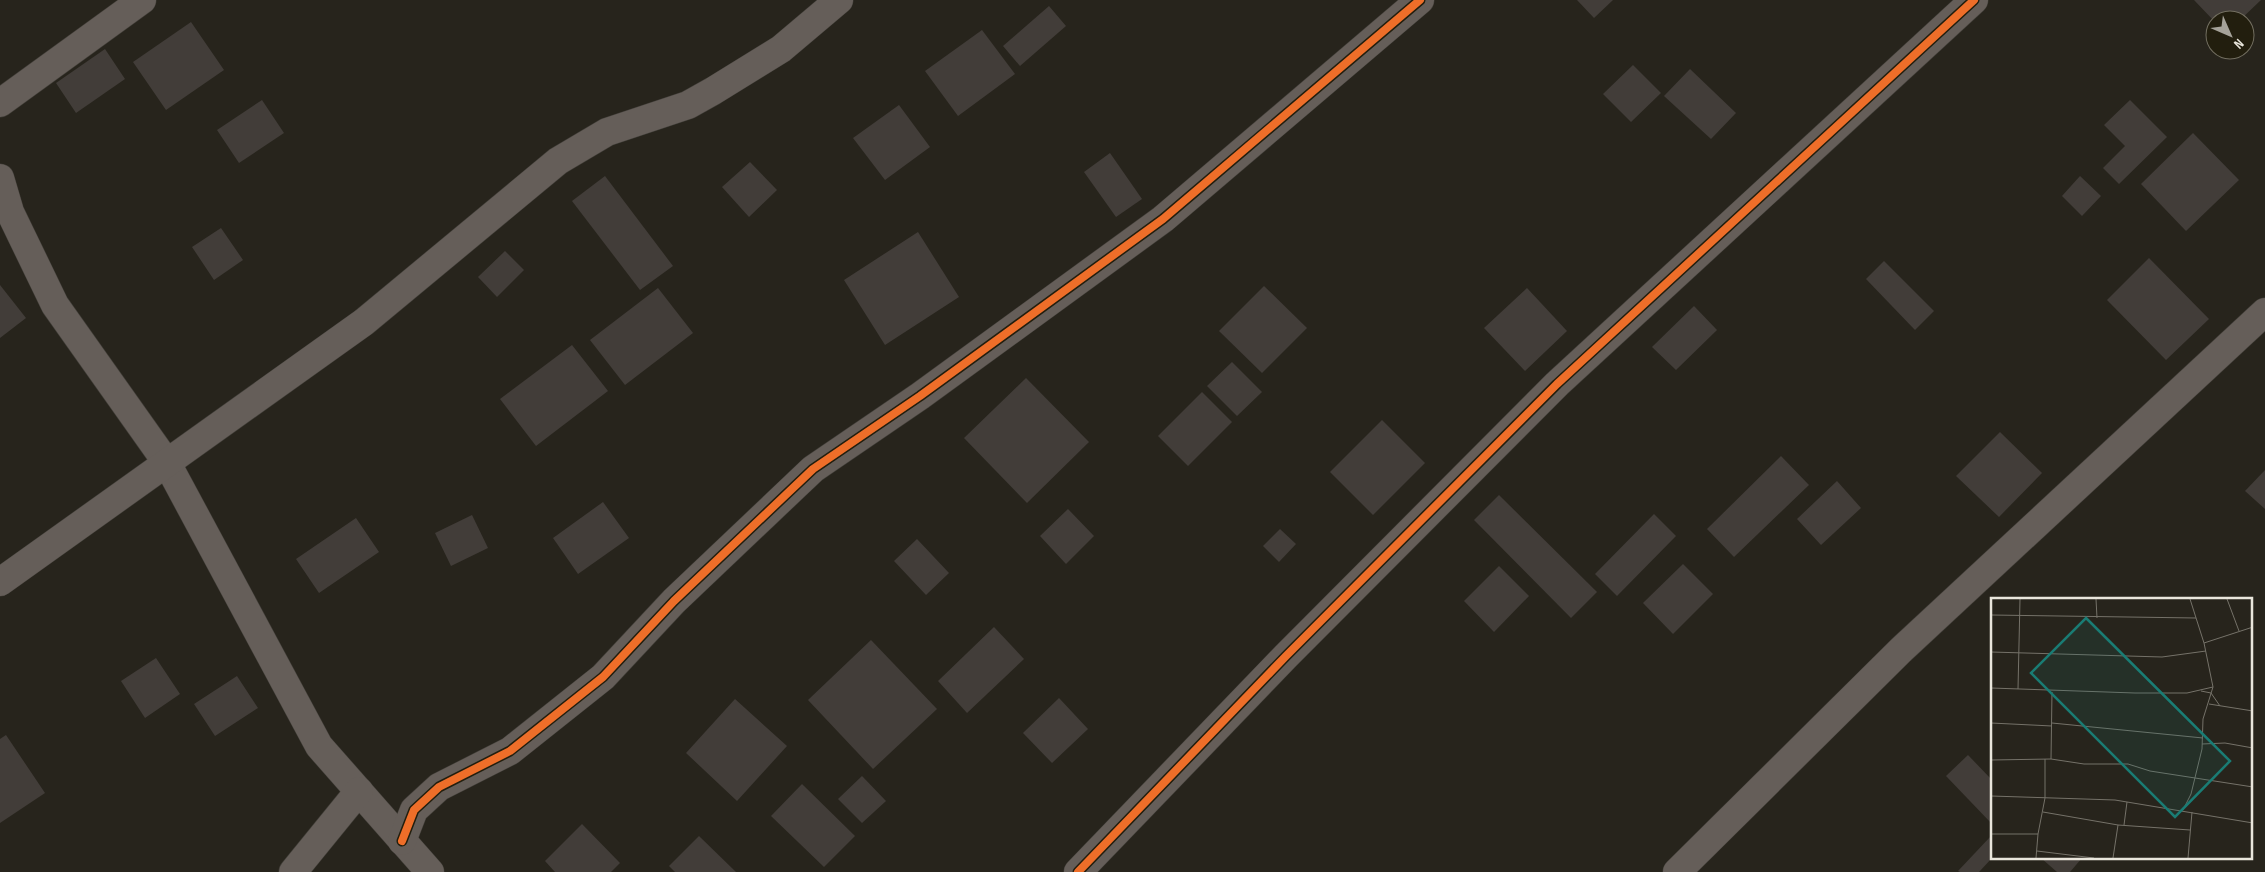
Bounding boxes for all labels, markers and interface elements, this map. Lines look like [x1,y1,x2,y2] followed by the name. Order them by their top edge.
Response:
[2205,10,2255,60] north arrow
[2230,35,2247,52] text: N
[1991,598,2252,860] inset map

